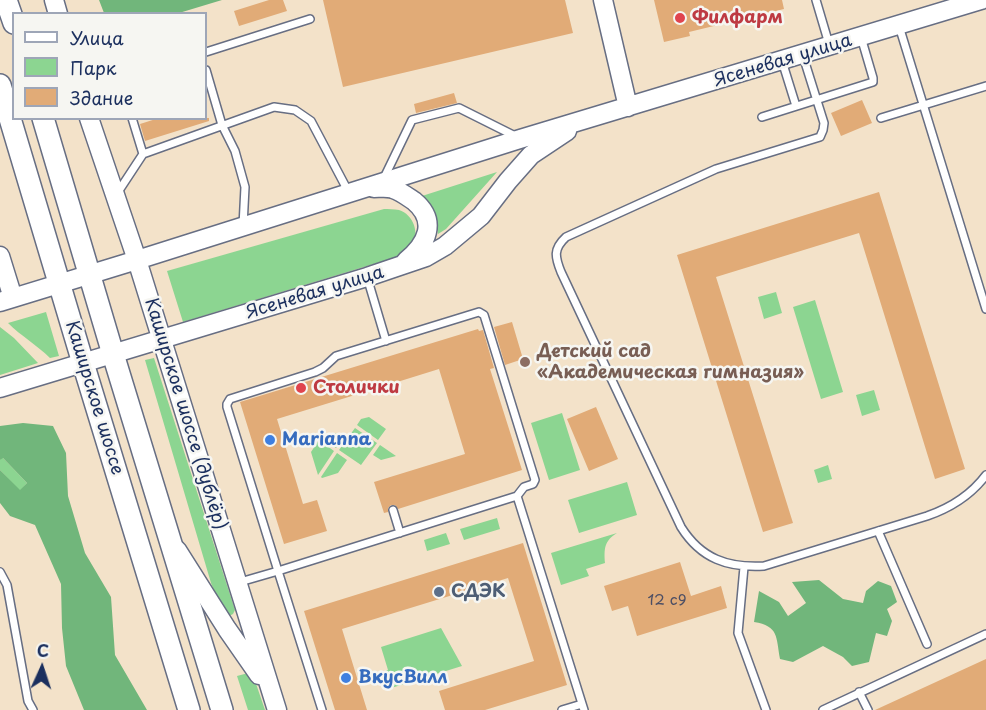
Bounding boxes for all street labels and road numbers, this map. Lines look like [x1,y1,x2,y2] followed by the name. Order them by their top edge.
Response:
[712,30,854,92] street label: Ясеневая улица
[244,262,386,324] street label: Ясеневая улица
[139,296,231,532] street label: Каширское шоссе (дублёр)
[60,318,128,478] street label: Каширское шоссе

